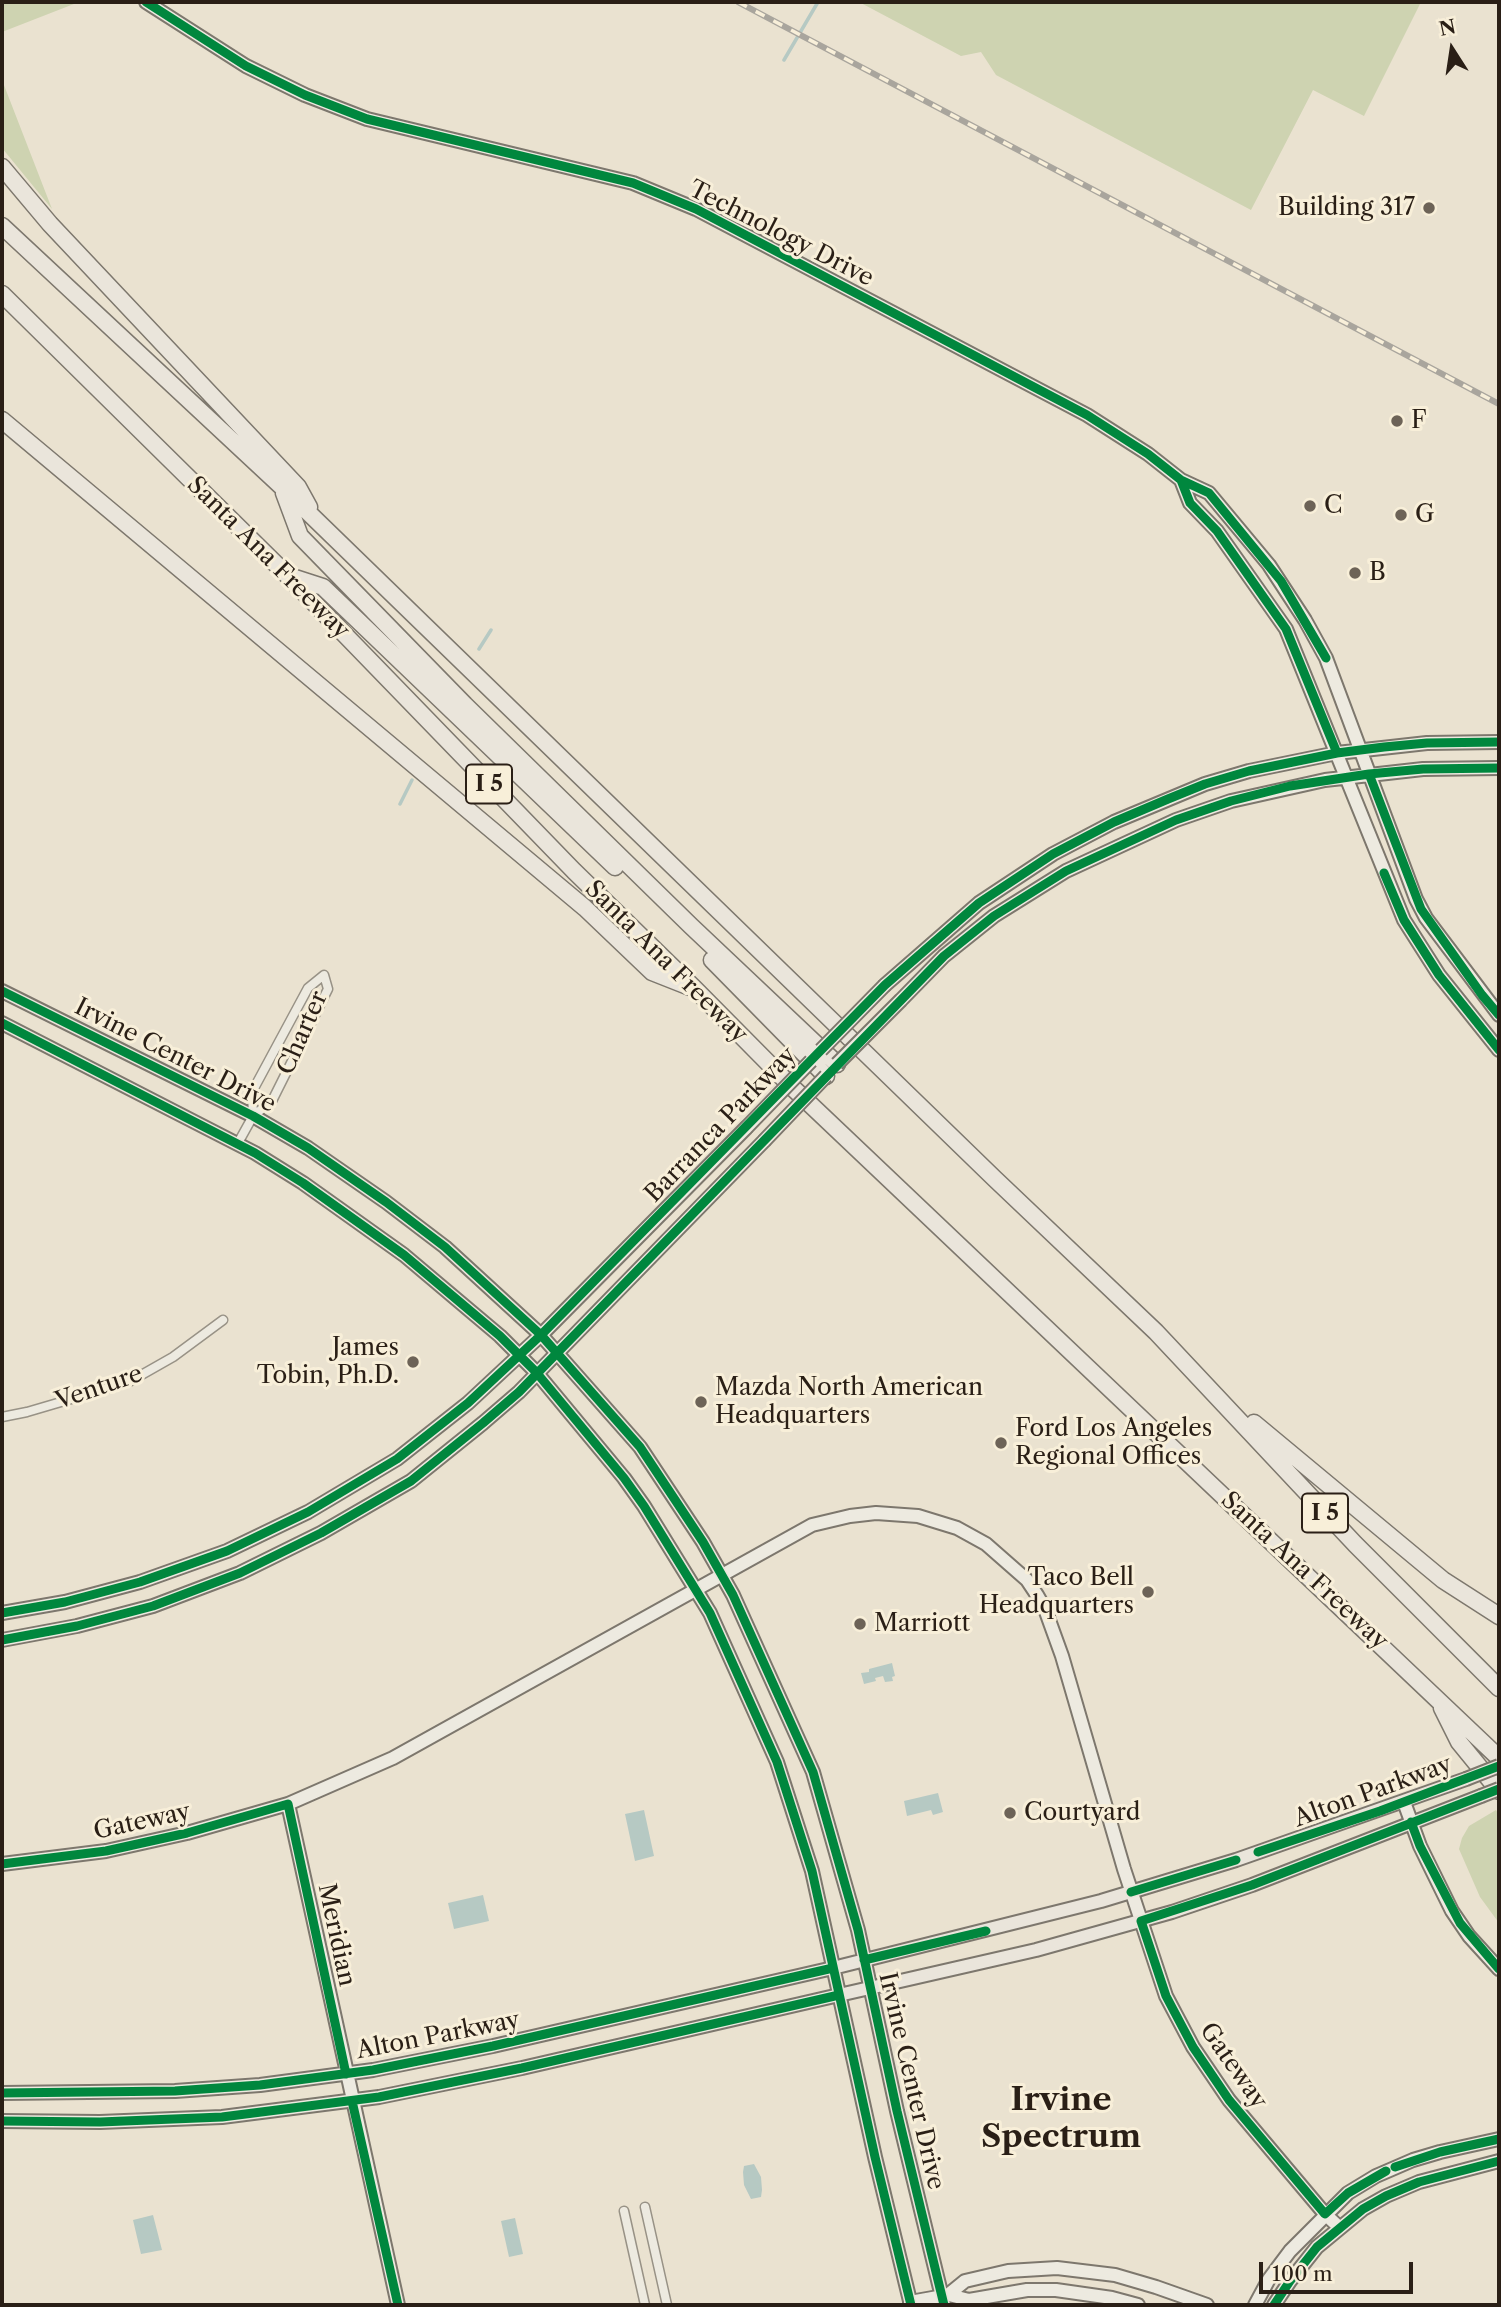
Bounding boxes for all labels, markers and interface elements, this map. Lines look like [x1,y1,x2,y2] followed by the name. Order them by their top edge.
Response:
[1417,14,1487,84] north arrow
[1437,15,1458,41] text: N
[684,175,878,293] street label: Technology Drive
[1278,194,1415,222] place label: Building 317
[1421,200,1437,216] marker: Building 317
[1411,407,1427,435] place label: F
[1389,413,1405,429] marker: F
[181,471,355,645] street label: Santa Ana Freeway
[1324,492,1343,520] place label: C
[1302,498,1318,514] marker: C
[1415,501,1434,529] place label: G
[1393,507,1409,523] marker: G
[1369,559,1386,587] place label: B
[1347,565,1363,581] marker: B
[466,764,512,804] road number: I 5
[579,875,753,1049] street label: Santa Ana Freeway
[272,987,334,1079] street label: Charter
[70,993,280,1119] street label: Irvine Center Drive
[639,1041,803,1209] street label: Barranca Parkway
[257,1334,399,1390] place label: James Tobin, Ph.D.
[405,1354,421,1370] marker: James Tobin, Ph.D.
[52,1360,146,1416] street label: Venture
[715,1374,983,1430] place label: Mazda North American Headquarters
[693,1394,709,1410] marker: Mazda North American Headquarters
[1015,1415,1212,1471] place label: Ford Los Angeles Regional Offices
[993,1435,1009,1451] marker: Ford Los Angeles Regional Offices
[1215,1486,1393,1656] street label: Santa Ana Freeway
[1302,1494,1348,1532] road number: I 5
[979,1564,1134,1620] place label: Taco Bell Headquarters
[1140,1584,1156,1600] marker: Taco Bell Headquarters
[874,1610,970,1638] place label: Marriott
[852,1616,868,1632] marker: Marriott
[1290,1750,1456,1834] street label: Alton Parkway
[91,1798,193,1846] street label: Gateway
[1024,1799,1140,1827] place label: Courtyard
[1002,1805,1018,1821] marker: Courtyard
[311,1881,361,1989] street label: Meridian
[872,1970,950,2192] street label: Irvine Center Drive
[354,2006,522,2066] street label: Alton Parkway
[1193,2018,1273,2114] street label: Gateway
[981,2082,1141,2157] district label: Irvine Spectrum
[1263,2248,1417,2292] scale bar
[1272,2261,1333,2286] text: 100 m

